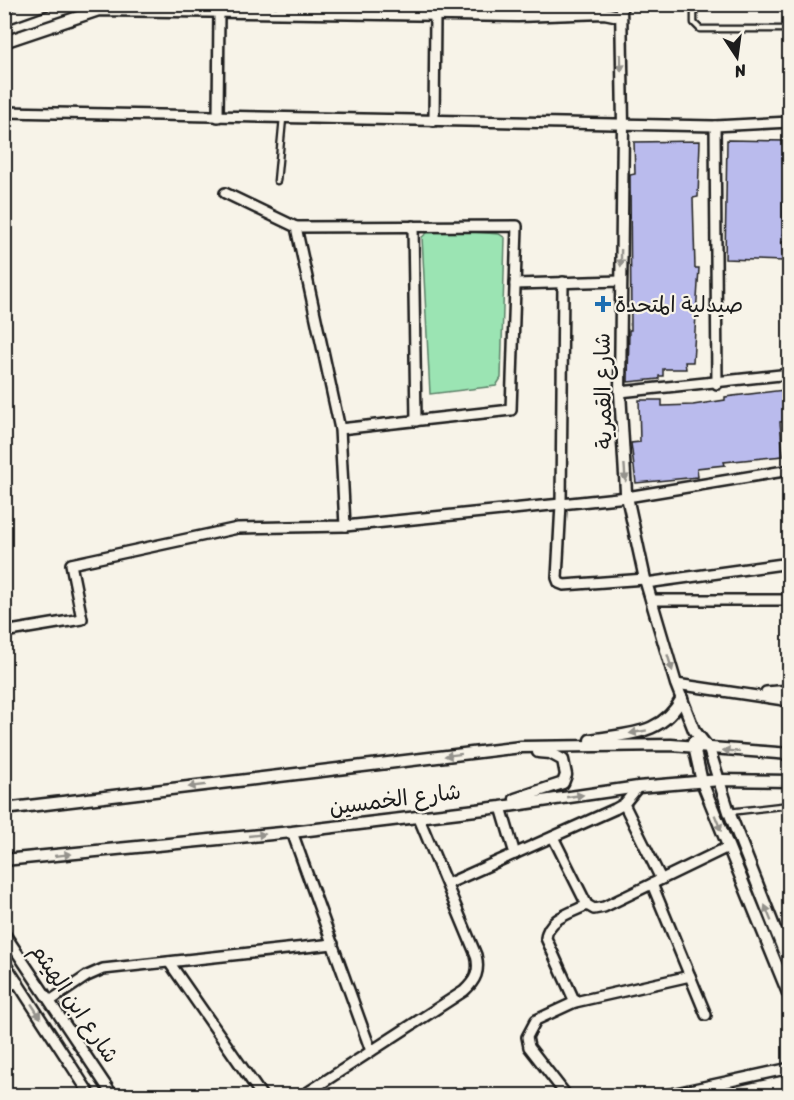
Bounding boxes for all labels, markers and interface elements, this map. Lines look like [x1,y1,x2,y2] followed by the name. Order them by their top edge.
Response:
[707,27,767,87] north arrow
[616,53,625,72] one-way arrow
[731,56,750,87] text: N
[616,248,626,267] one-way arrow
[615,285,743,324] place label: صيدلية المتحدة
[596,297,610,311] marker: صيدلية المتحدة
[582,332,624,450] street label: شارع القمرية
[620,464,630,483] one-way arrow
[666,654,675,672] one-way arrow
[629,728,648,737] one-way arrow
[722,746,741,756] one-way arrow
[443,750,462,760] one-way arrow
[327,772,463,826] street label: شارع الخمسين
[187,781,206,791] one-way arrow
[566,791,585,800] one-way arrow
[714,814,723,832] one-way arrow
[247,830,266,840] one-way arrow
[53,850,72,860] one-way arrow
[763,904,772,922] one-way arrow
[20,935,130,1071] street label: شارع ابن الهيثم
[31,1003,42,1019] one-way arrow

